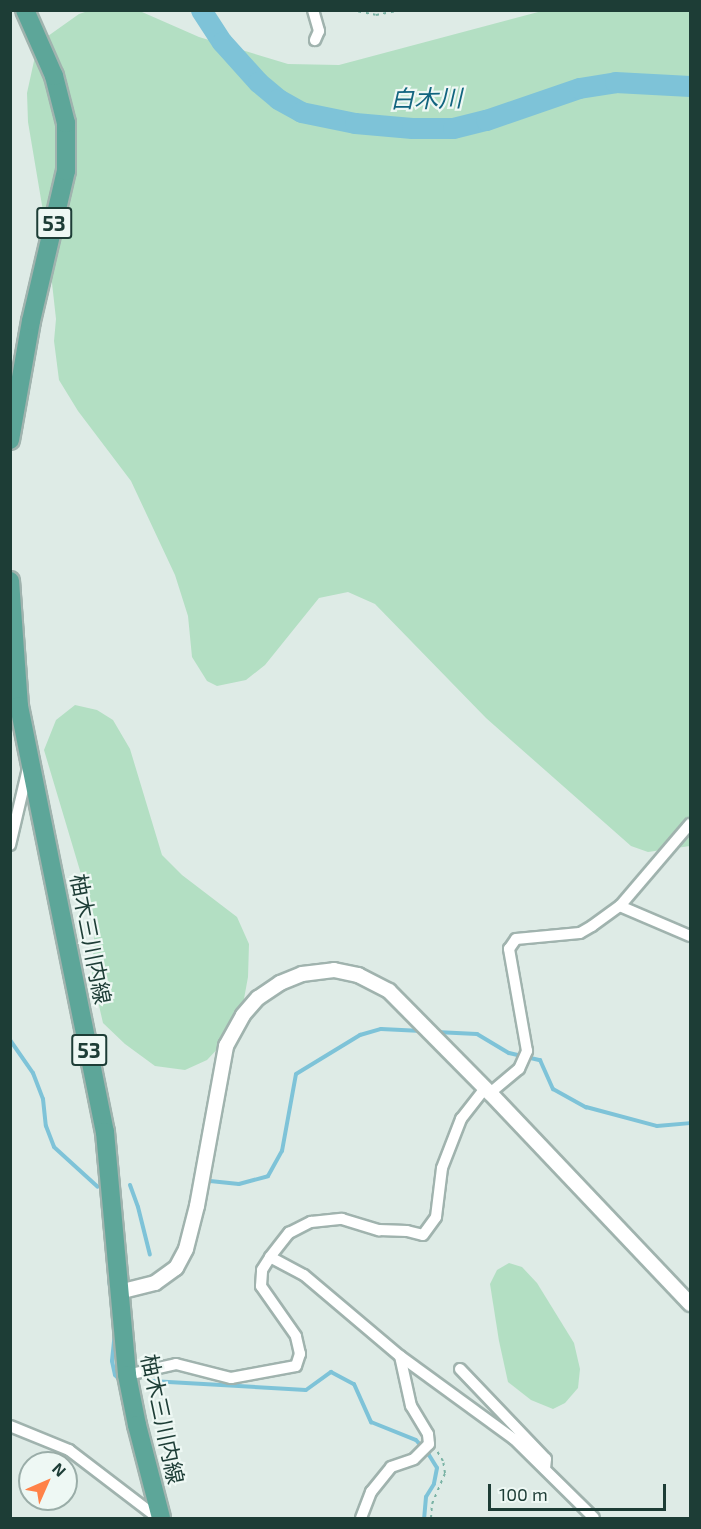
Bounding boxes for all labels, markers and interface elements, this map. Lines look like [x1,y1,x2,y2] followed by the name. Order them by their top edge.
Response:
[390,83,462,113] water label: 白木川
[36,205,72,241] road number: 53
[65,872,117,1006] street label: 柚木三川内線
[71,1032,107,1068] road number: 53
[136,1352,190,1486] street label: 柚木三川内線
[18,1451,78,1511] north arrow
[49,1459,70,1480] text: N
[491,1472,670,1510] scale bar
[499,1483,548,1505] text: 100 m

